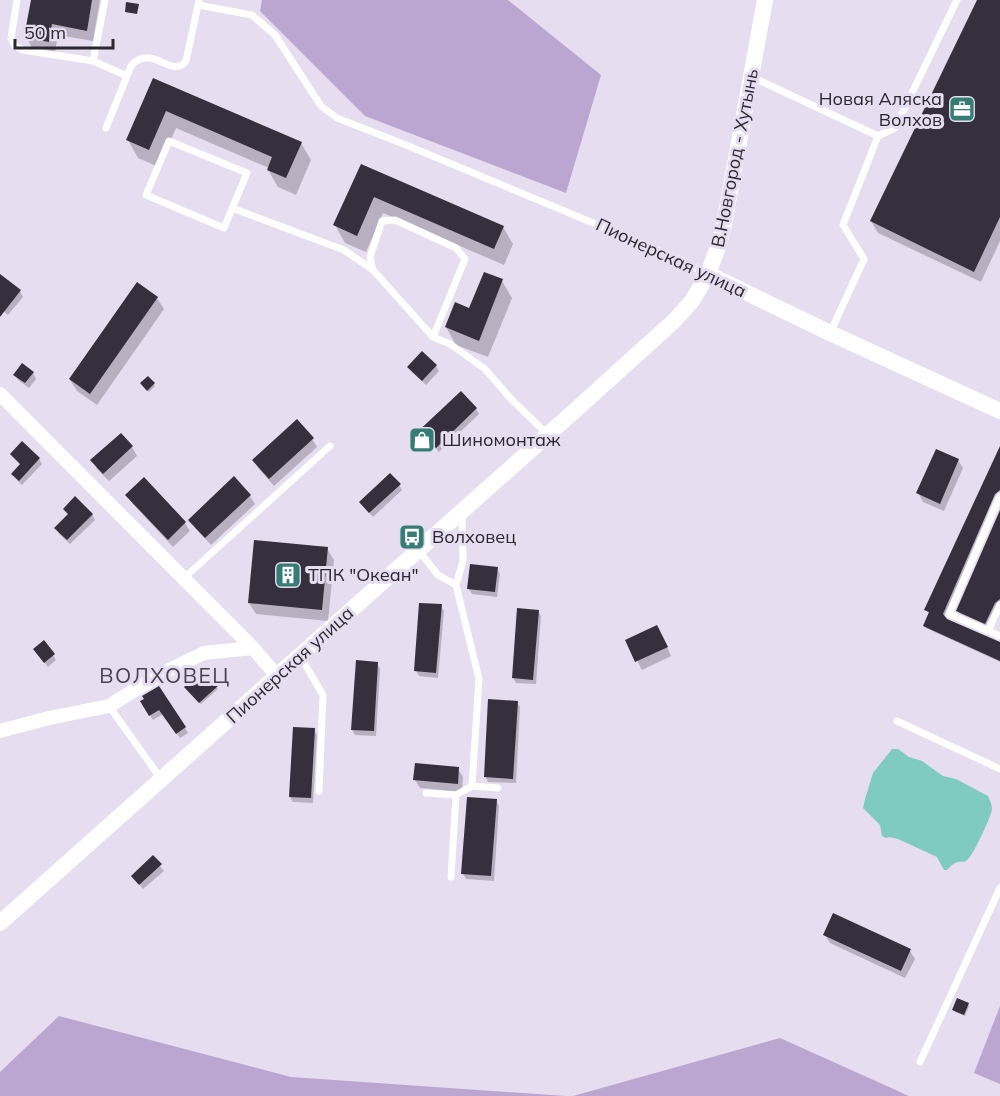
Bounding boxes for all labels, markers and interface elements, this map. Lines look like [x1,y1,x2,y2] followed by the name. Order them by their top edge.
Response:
[15,12,112,50] scale bar
[24,21,66,44] text: 50 m
[706,66,763,249] street label: В.Новгород - Хутынь
[819,87,942,131] place label: Новая Аляска Волхов
[947,94,977,124] office icon: Новая Аляска Волхов
[592,213,750,303] street label: Пионерская улица
[407,425,437,455] shop icon: Шиномонтаж
[442,428,561,451] place label: Шиномонтаж
[397,522,427,552] bus stop icon: Волховец
[432,525,516,548] place label: Волховец
[273,560,303,590] building icon: ТПК "Океан"
[308,563,419,586] place label: ТПК "Океан"
[221,601,358,728] street label: Пионерская улица
[99,662,231,688] district label: ВОЛХОВЕЦ

